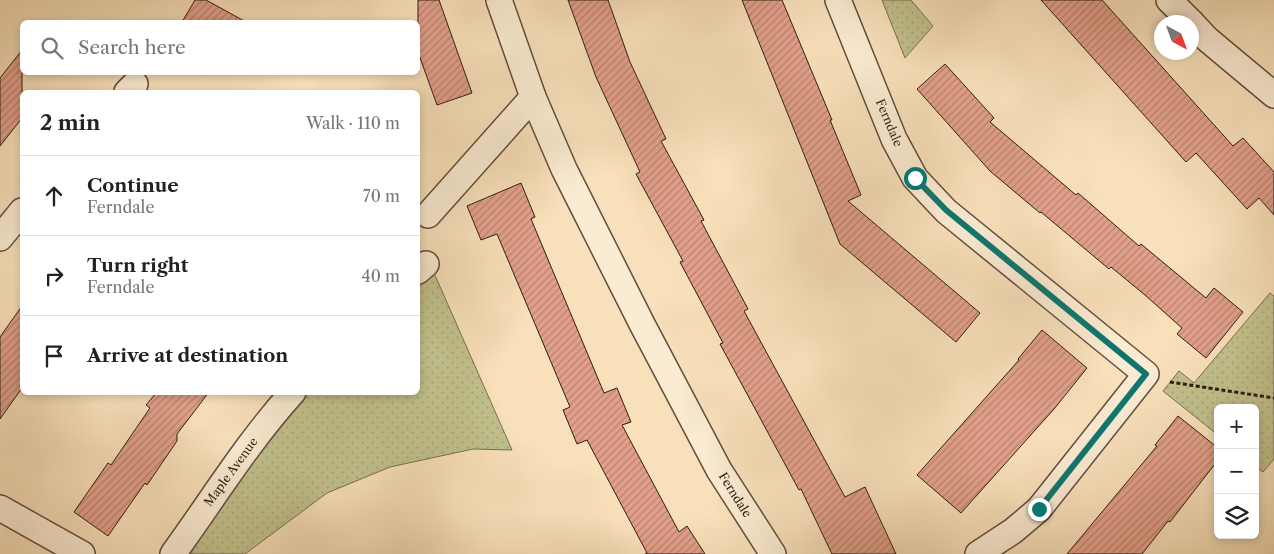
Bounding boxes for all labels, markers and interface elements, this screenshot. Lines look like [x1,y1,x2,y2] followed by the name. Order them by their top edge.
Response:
[1154,15,1199,60] north arrow
[20,20,420,75] search box
[38,34,66,62] icon: search
[78,36,186,59] text: Search here
[873,97,906,149] street label: Ferndale
[40,110,100,135] text: 2 min
[306,113,400,133] text: Walk · 110 m
[904,167,927,190] route start
[87,174,179,197] text: Continue
[40,182,68,210] icon: ahead
[363,186,400,206] text: 70 m
[87,197,154,217] text: Ferndale
[87,254,188,277] text: Turn right
[40,262,68,290] icon: right
[361,266,400,286] text: 40 m
[87,277,154,297] text: Ferndale
[40,342,68,370] icon: arrive
[87,344,288,367] text: Arrive at destination
[1214,404,1259,539] map controls
[1214,404,1259,449] button: +
[201,434,261,509] street label: Maple Avenue
[1214,449,1259,494] button: −
[716,469,755,520] street label: Ferndale
[1214,494,1259,539] button: layers
[1028,498,1051,521] route end

